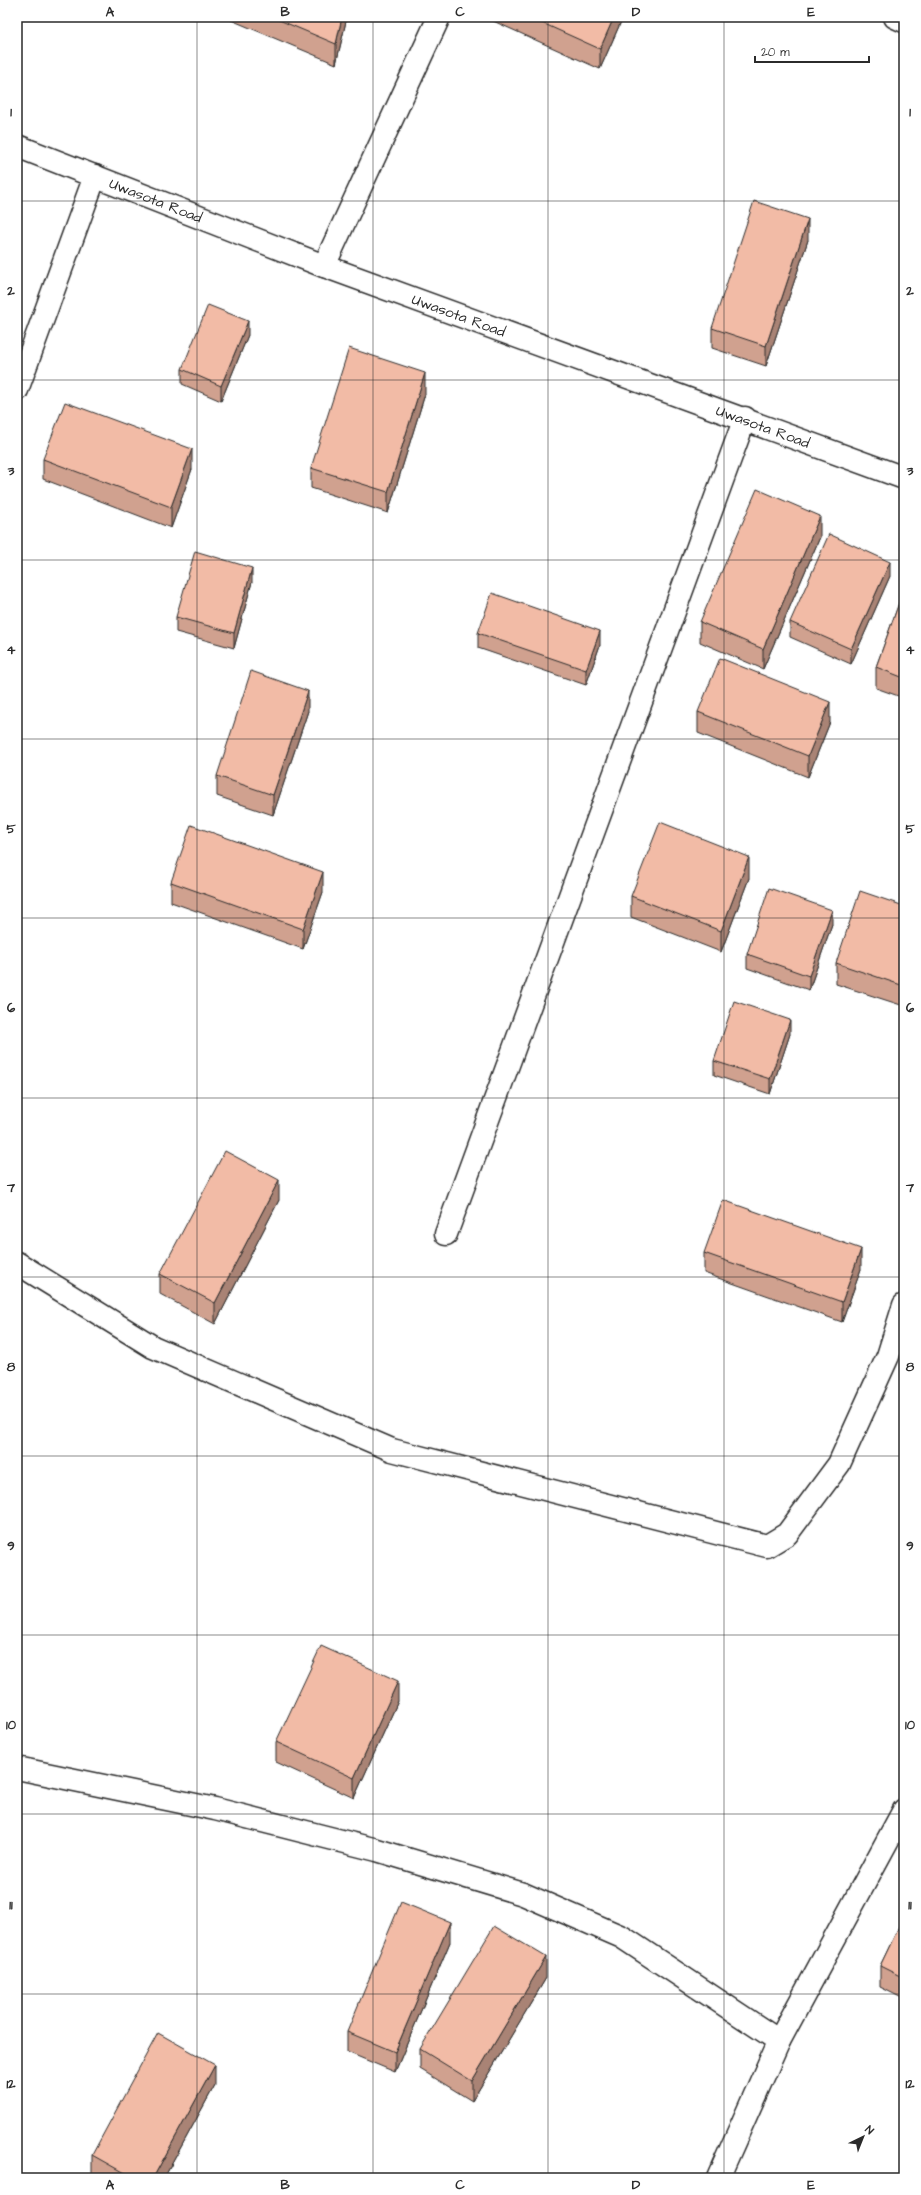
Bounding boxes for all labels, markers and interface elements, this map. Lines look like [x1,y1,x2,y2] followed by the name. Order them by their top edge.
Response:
[106,3,115,21] text: A
[280,3,290,21] text: B
[455,3,465,21] text: C
[632,3,641,21] text: D
[807,3,815,21] text: E
[755,38,869,64] scale bar
[761,44,790,61] text: 20 m
[10,103,12,121] text: 1
[909,103,911,121] text: 1
[106,173,206,229] street label: Uwasota Road
[6,282,15,300] text: 2
[905,282,914,300] text: 2
[409,289,509,343] street label: Uwasota Road
[713,400,813,454] street label: Uwasota Road
[7,462,15,480] text: 3
[906,462,914,480] text: 3
[7,641,16,659] text: 4
[906,641,915,659] text: 4
[6,820,16,838] text: 5
[905,820,915,838] text: 5
[7,999,16,1017] text: 6
[906,999,915,1017] text: 6
[6,1179,16,1197] text: 7
[905,1179,915,1197] text: 7
[7,1358,16,1376] text: 8
[906,1358,915,1376] text: 8
[7,1537,15,1555] text: 9
[906,1537,914,1555] text: 9
[6,1716,17,1734] text: 10
[905,1716,916,1734] text: 10
[9,1896,13,1914] text: 11
[908,1896,912,1914] text: 11
[6,2075,16,2093] text: 12
[905,2075,915,2093] text: 12
[843,2117,883,2157] north arrow
[862,2122,877,2138] text: N
[106,2176,115,2194] text: A
[280,2176,290,2194] text: B
[455,2176,465,2194] text: C
[632,2176,641,2194] text: D
[807,2176,815,2194] text: E

